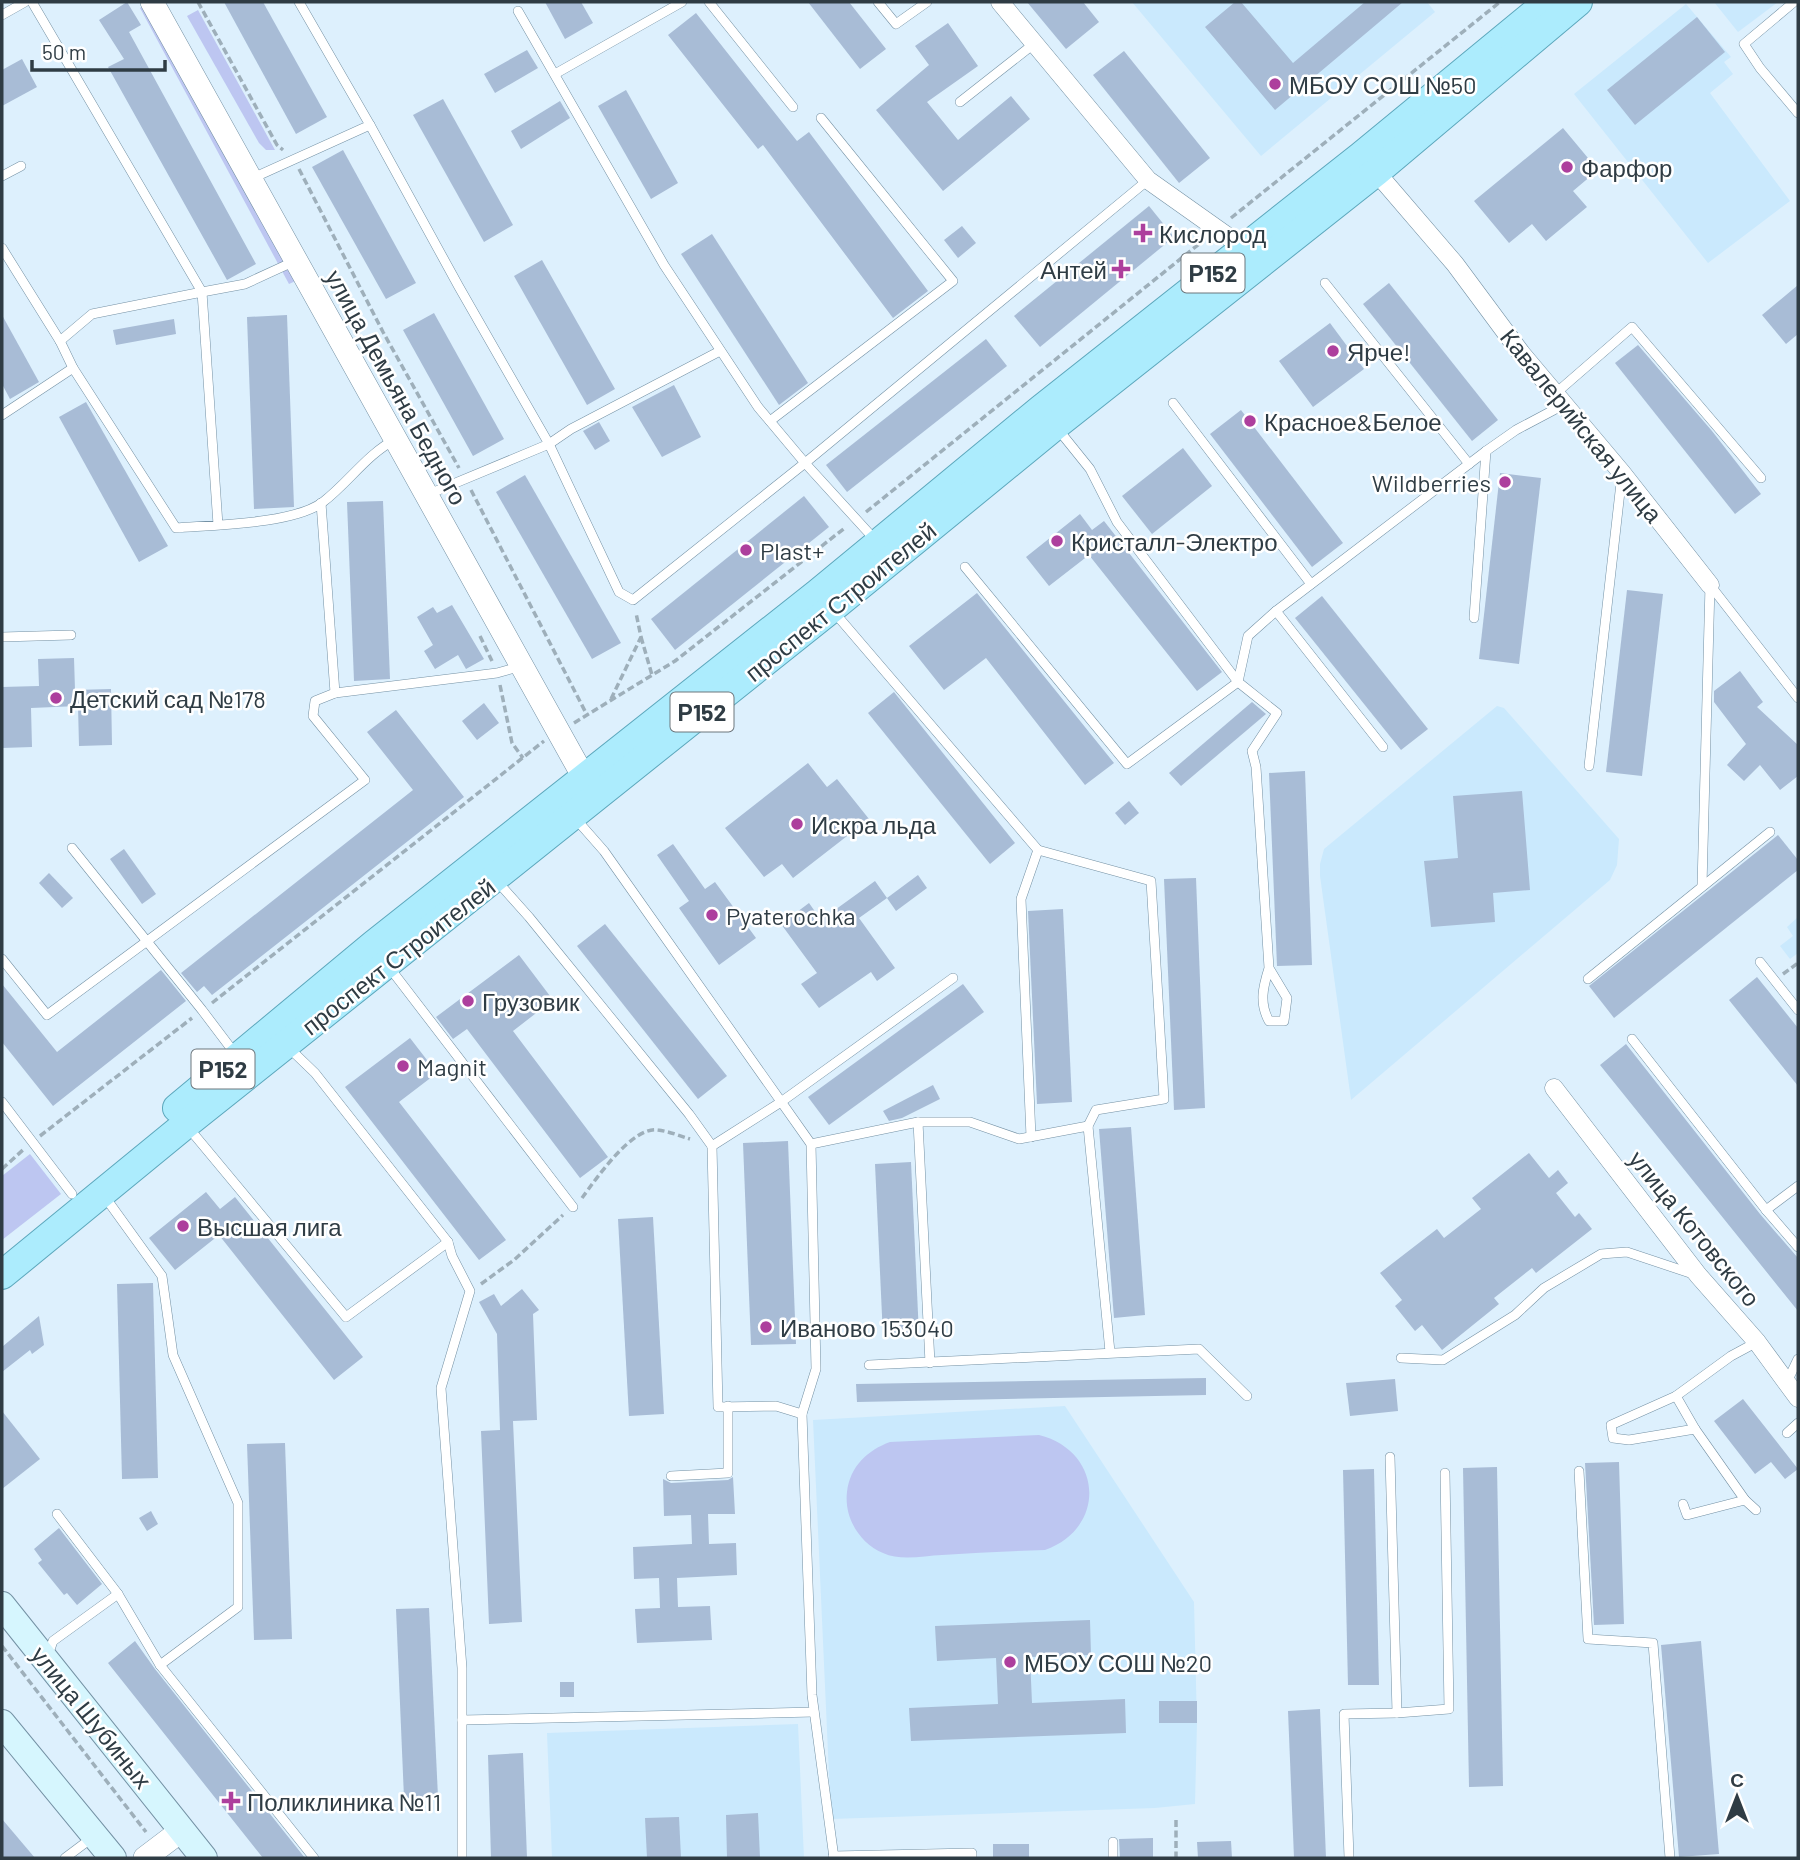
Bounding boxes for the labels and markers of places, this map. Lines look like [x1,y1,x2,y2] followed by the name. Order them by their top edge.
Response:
[1289,70,1477,99] place label: МБОУ СОШ №50
[1267,76,1283,92] marker: МБОУ СОШ №50
[1581,153,1672,182] place label: Фарфор
[1559,159,1575,175] marker: Фарфор
[1159,219,1266,248] place label: Кислород
[1133,223,1153,243] marker: Кислород
[1040,255,1107,284] place label: Антей
[1113,261,1129,277] marker: Антей
[1347,337,1411,366] place label: Ярче!
[1325,343,1341,359] marker: Ярче!
[1264,407,1442,436] place label: Красное&Белое
[1242,413,1258,429] marker: Красное&Белое
[1372,468,1491,497] place label: Wildberries
[1497,474,1513,490] marker: Wildberries
[1071,527,1278,556] place label: Кристалл-Электро
[1049,533,1065,549] marker: Кристалл-Электро
[760,536,824,565] place label: Plast+
[738,542,754,558] marker: Plast+
[70,684,266,713] place label: Детский сад №178
[48,690,64,706] marker: Детский сад №178
[811,810,937,839] place label: Искра льда
[789,816,805,832] marker: Искра льда
[726,901,856,930] place label: Pyaterochka
[704,907,720,923] marker: Pyaterochka
[482,987,580,1016] place label: Грузовик
[460,993,476,1009] marker: Грузовик
[417,1052,487,1081] place label: Magnit
[395,1058,411,1074] marker: Magnit
[197,1212,342,1241] place label: Высшая лига
[175,1218,191,1234] marker: Высшая лига
[780,1313,954,1342] place label: Иваново 153040
[758,1319,774,1335] marker: Иваново 153040
[1024,1648,1212,1677] place label: МБОУ СОШ №20
[1002,1654,1018,1670] marker: МБОУ СОШ №20
[247,1787,441,1816] place label: Поликлиника №11
[221,1791,241,1811] marker: Поликлиника №11

